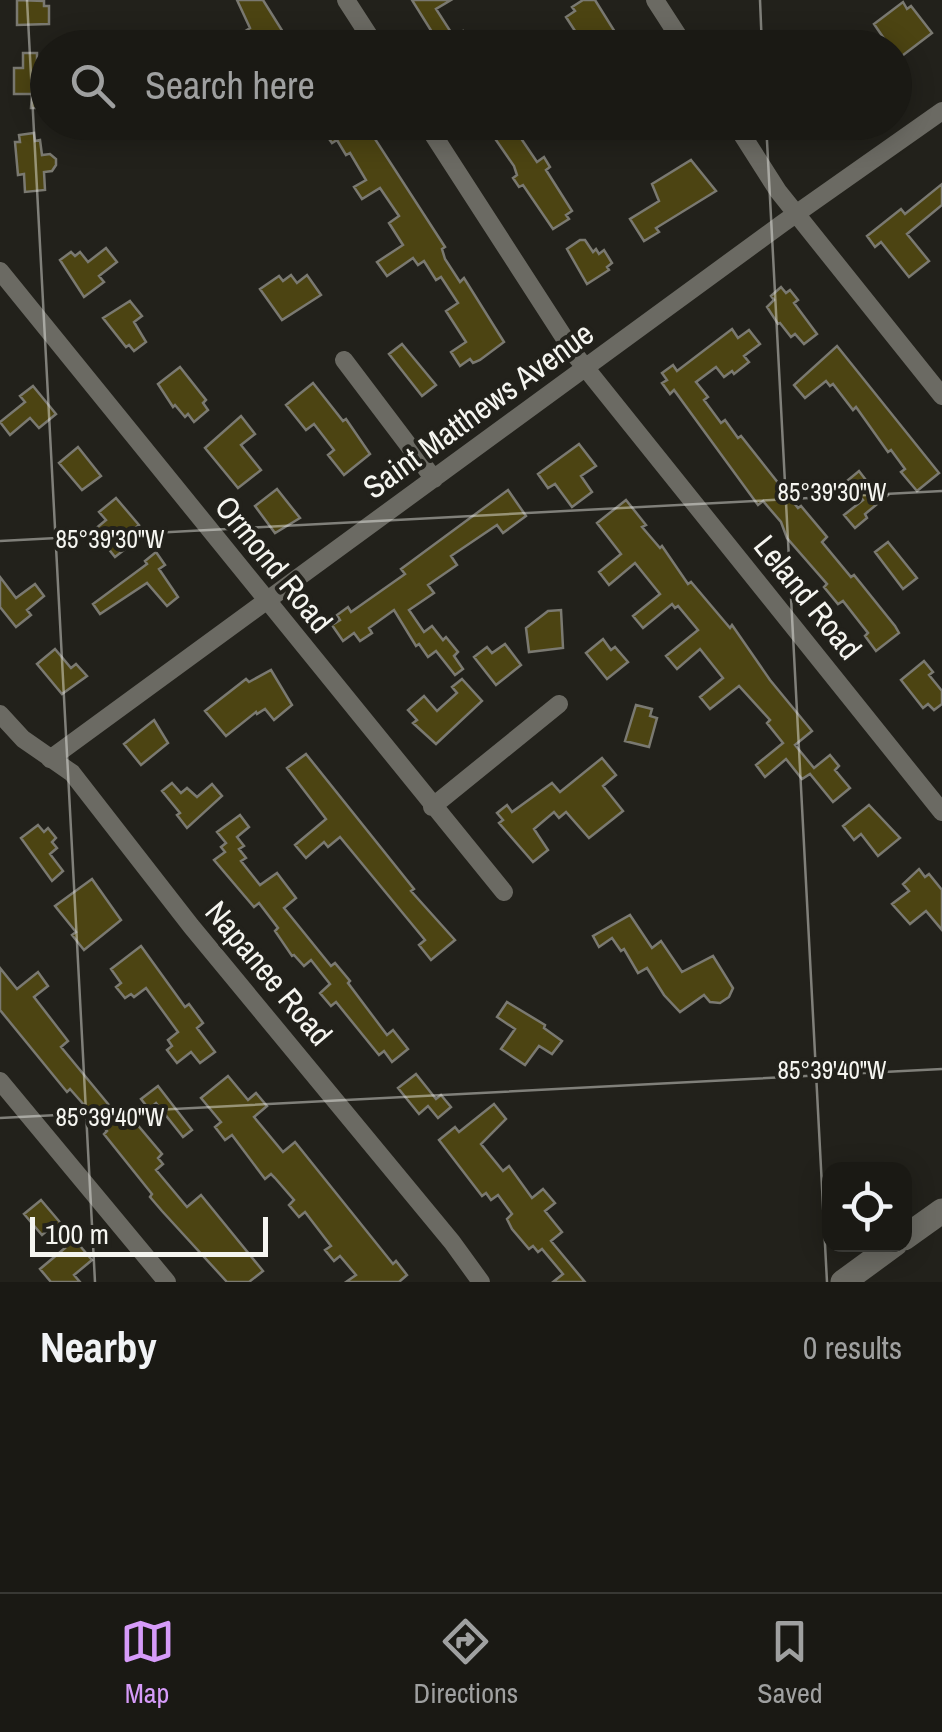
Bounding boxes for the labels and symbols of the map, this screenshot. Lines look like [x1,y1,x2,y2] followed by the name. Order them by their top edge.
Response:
[354,312,602,508] street label: Saint Matthews Avenue
[778,475,887,509] text: 85°39'30"W
[205,486,343,642] street label: Ormond Road
[56,522,165,556] text: 85°39'30"W
[744,526,872,668] street label: Leland Road
[196,892,342,1054] street label: Napanee Road
[778,1053,887,1087] text: 85°39'40"W
[56,1100,165,1134] text: 85°39'40"W
[30,1212,268,1256] scale bar

